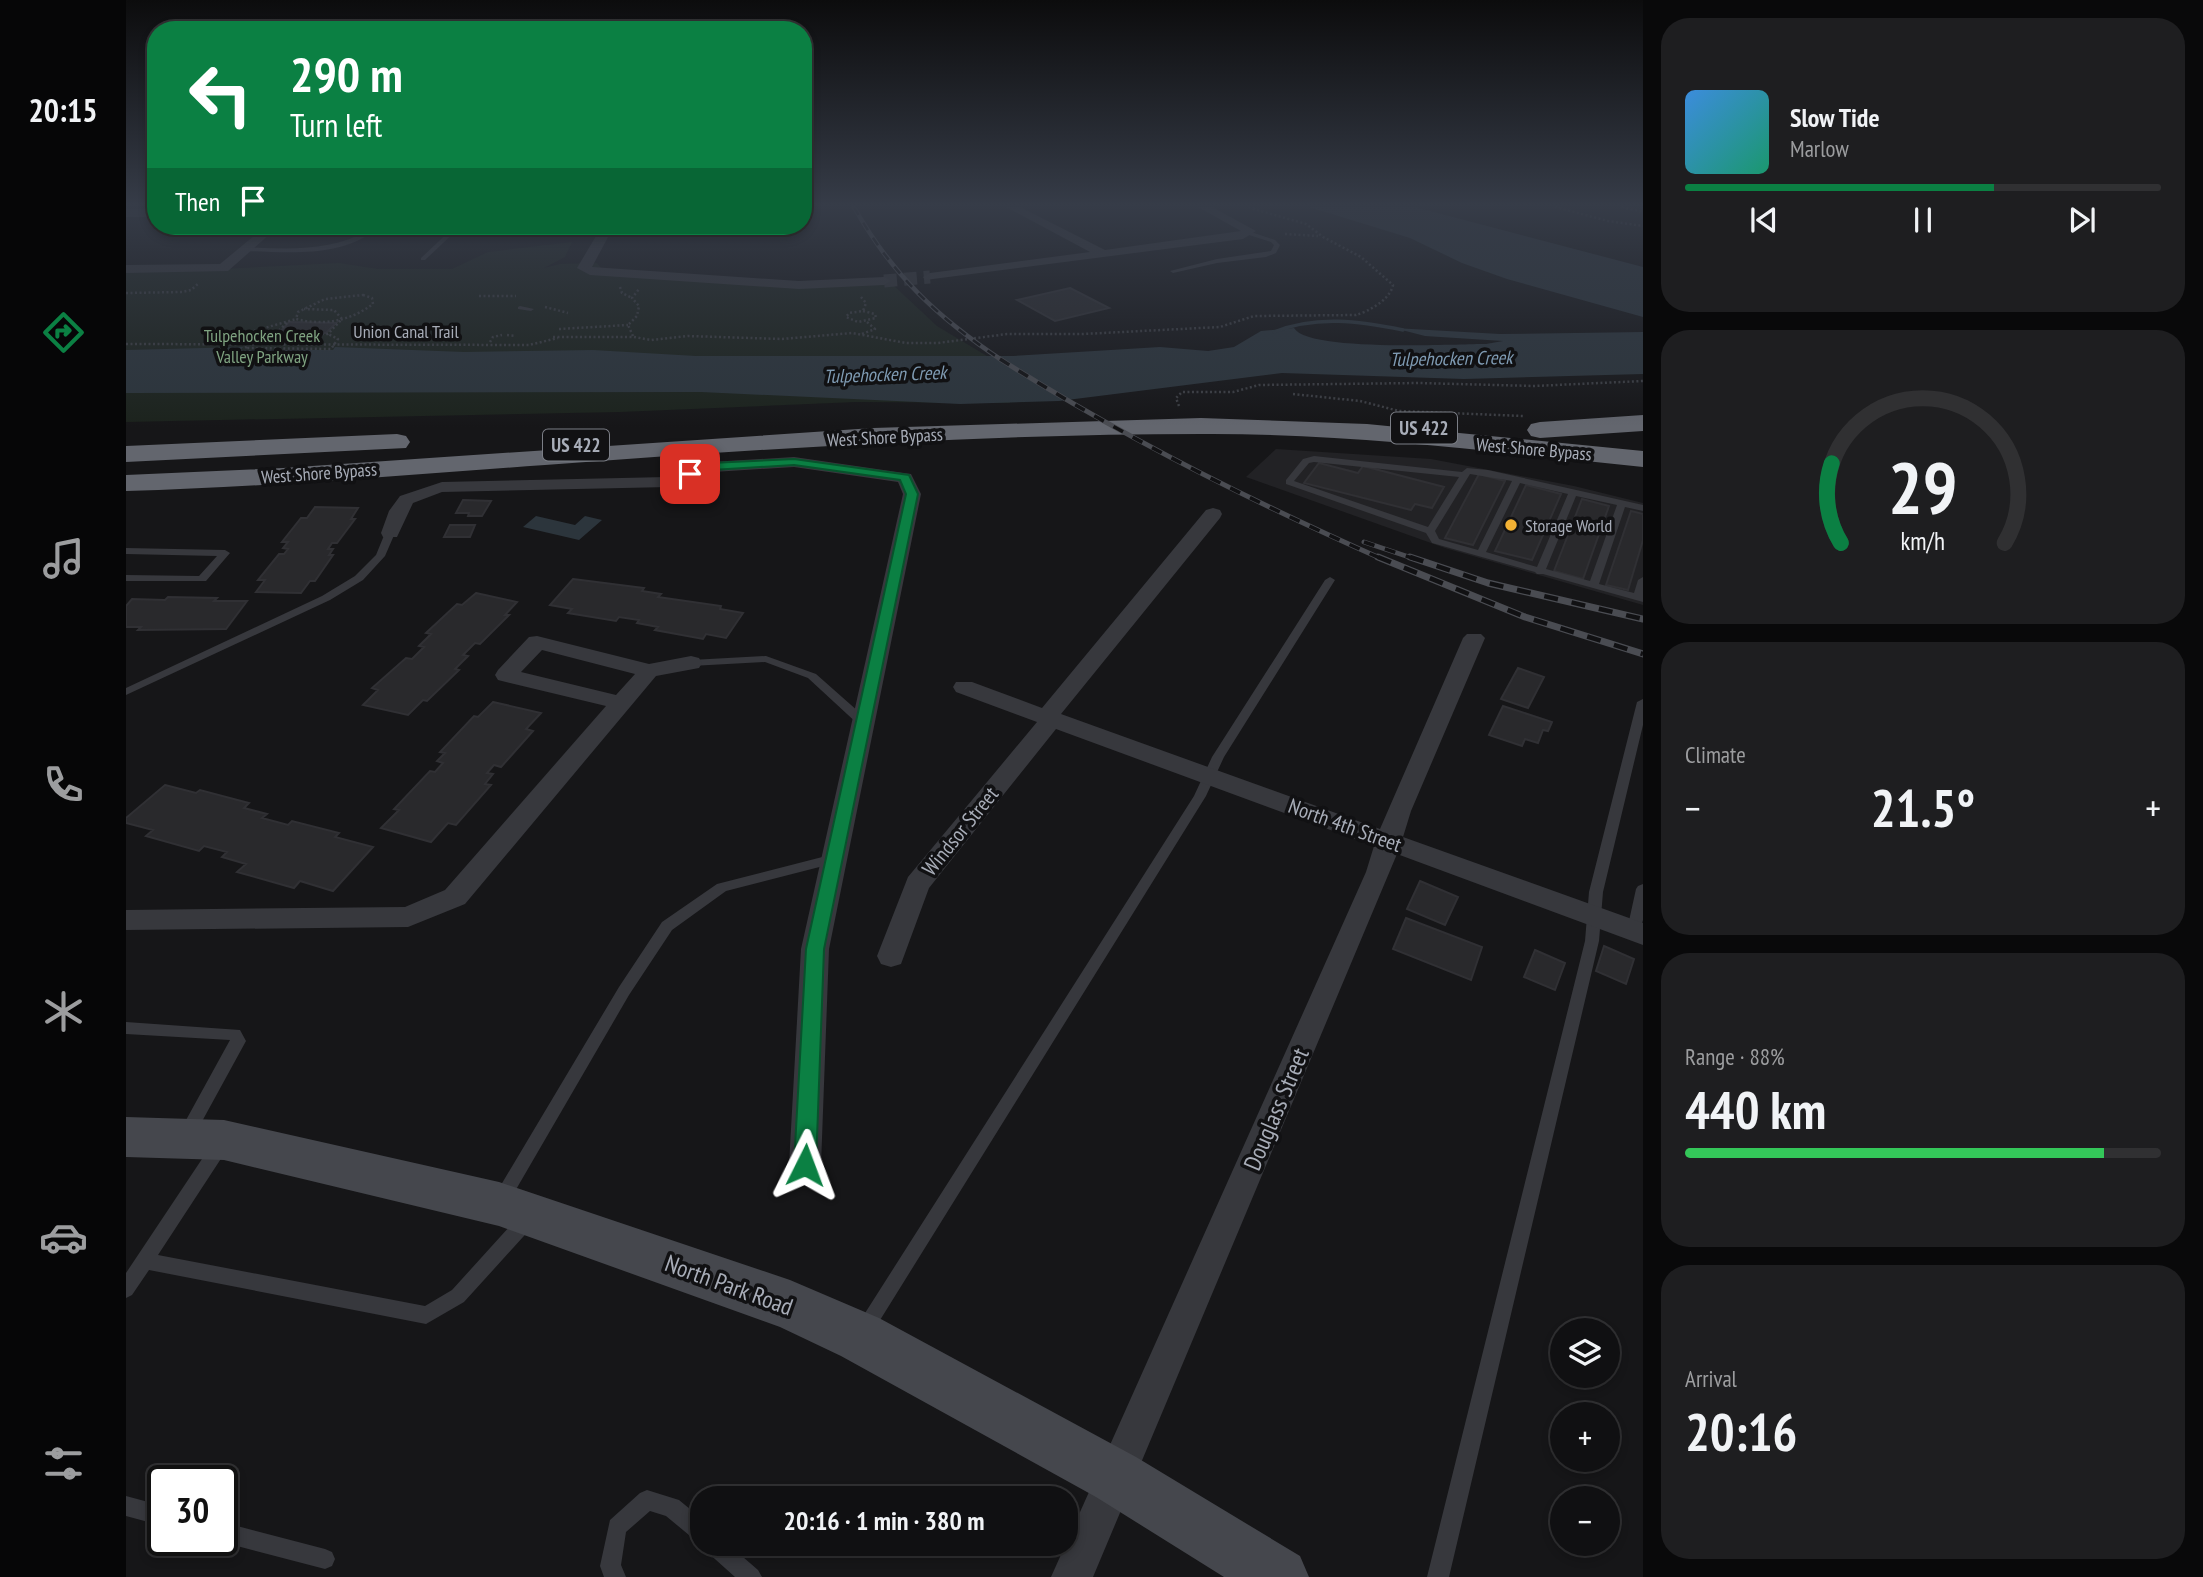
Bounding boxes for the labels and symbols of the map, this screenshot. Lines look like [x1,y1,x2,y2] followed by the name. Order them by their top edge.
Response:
[353,320,459,343] street label: Union Canal Trail
[204,324,320,368] park label: Tulpehocken Creek Valley Parkway
[1389,345,1515,371] water label: Tulpehocken Creek
[823,360,949,388] water label: Tulpehocken Creek
[1391,412,1457,444] road number: US 422
[827,422,943,452] street label: West Shore Bypass
[543,430,609,460] road number: US 422
[1475,432,1593,466] street label: West Shore Bypass
[660,444,720,504] pin
[260,457,378,489] street label: West Shore Bypass
[1525,514,1612,537] place label: Storage World
[1503,517,1519,533] marker: Storage World
[916,781,1004,881] street label: Windsor Street
[1285,792,1405,858] street label: North 4th Street
[1236,1043,1316,1175] street label: Douglass Street
[768,1128,842,1202] position arrow
[661,1248,797,1322] street label: North Park Road
[147,1465,238,1556] speed limit sign: 30

